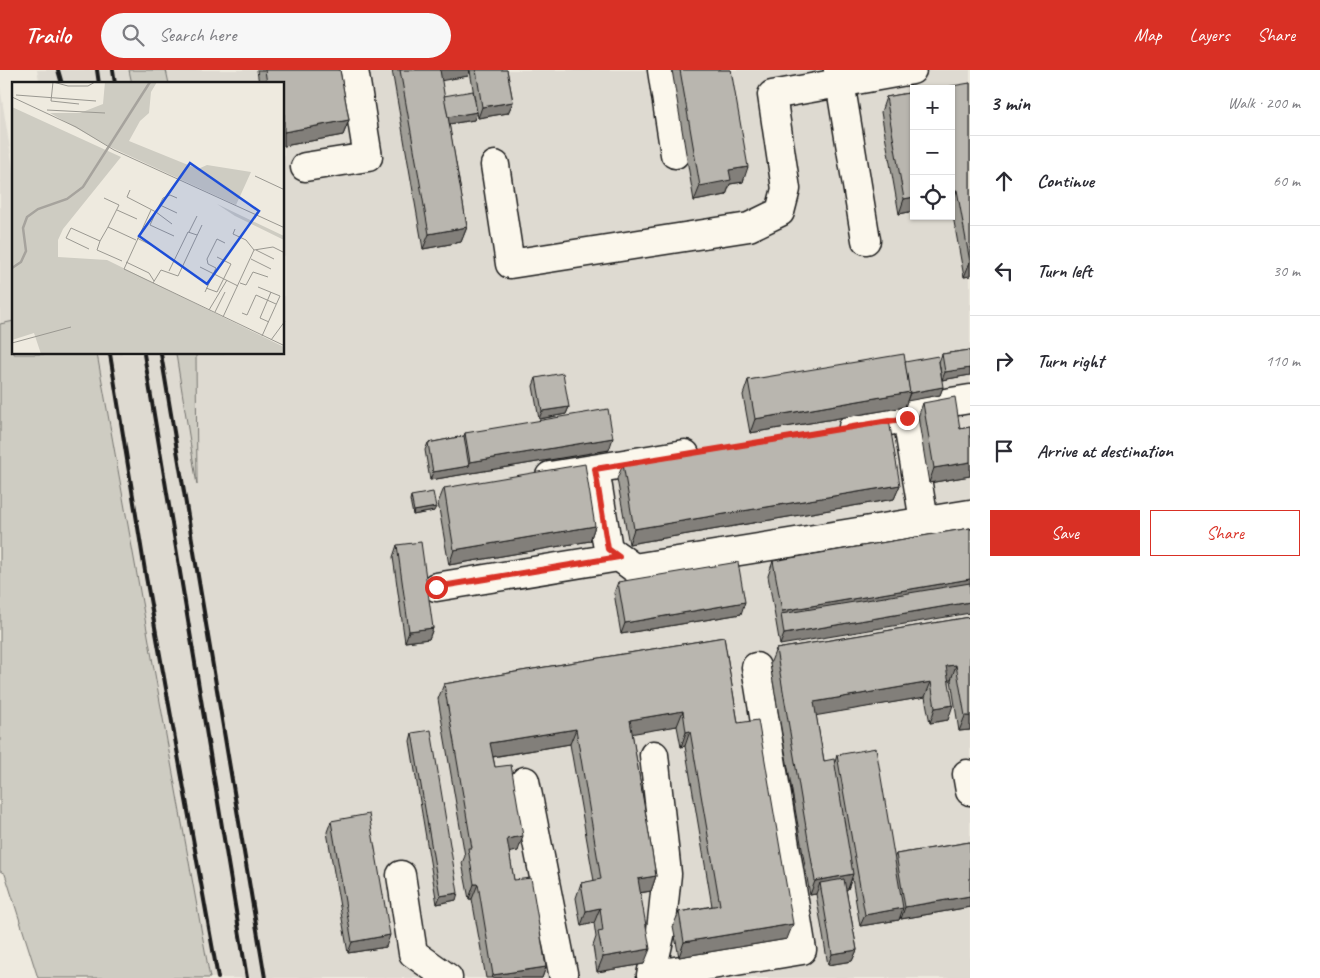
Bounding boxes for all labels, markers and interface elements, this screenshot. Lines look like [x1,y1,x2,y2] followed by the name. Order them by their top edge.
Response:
[101,13,451,58] search box
[25,20,71,50] text: Trailo
[119,21,147,49] icon: search
[159,23,236,47] text: Search here
[1134,24,1162,46] text: Map
[1190,24,1229,46] text: Layers
[1257,24,1295,46] text: Share
[12,82,285,355] inset map
[910,85,955,220] map controls
[910,85,955,130] button: +
[990,90,1030,116] text: 3 min
[1228,93,1300,113] text: Walk · 200 m
[910,130,955,175] button: −
[990,167,1018,195] icon: ahead
[1037,169,1094,193] text: Continue
[1273,171,1300,191] text: 60 m
[910,175,955,220] button: locate
[990,257,1018,285] icon: left
[1037,259,1092,283] text: Turn left
[1273,261,1300,281] text: 30 m
[990,347,1018,375] icon: right
[1037,349,1104,373] text: Turn right
[1266,351,1300,371] text: 110 m
[896,407,919,430] route end
[990,437,1018,465] icon: arrive
[1037,439,1173,463] text: Arrive at destination
[990,510,1140,556] button: Save
[1150,510,1300,556] button: Share
[425,576,448,599] route start

